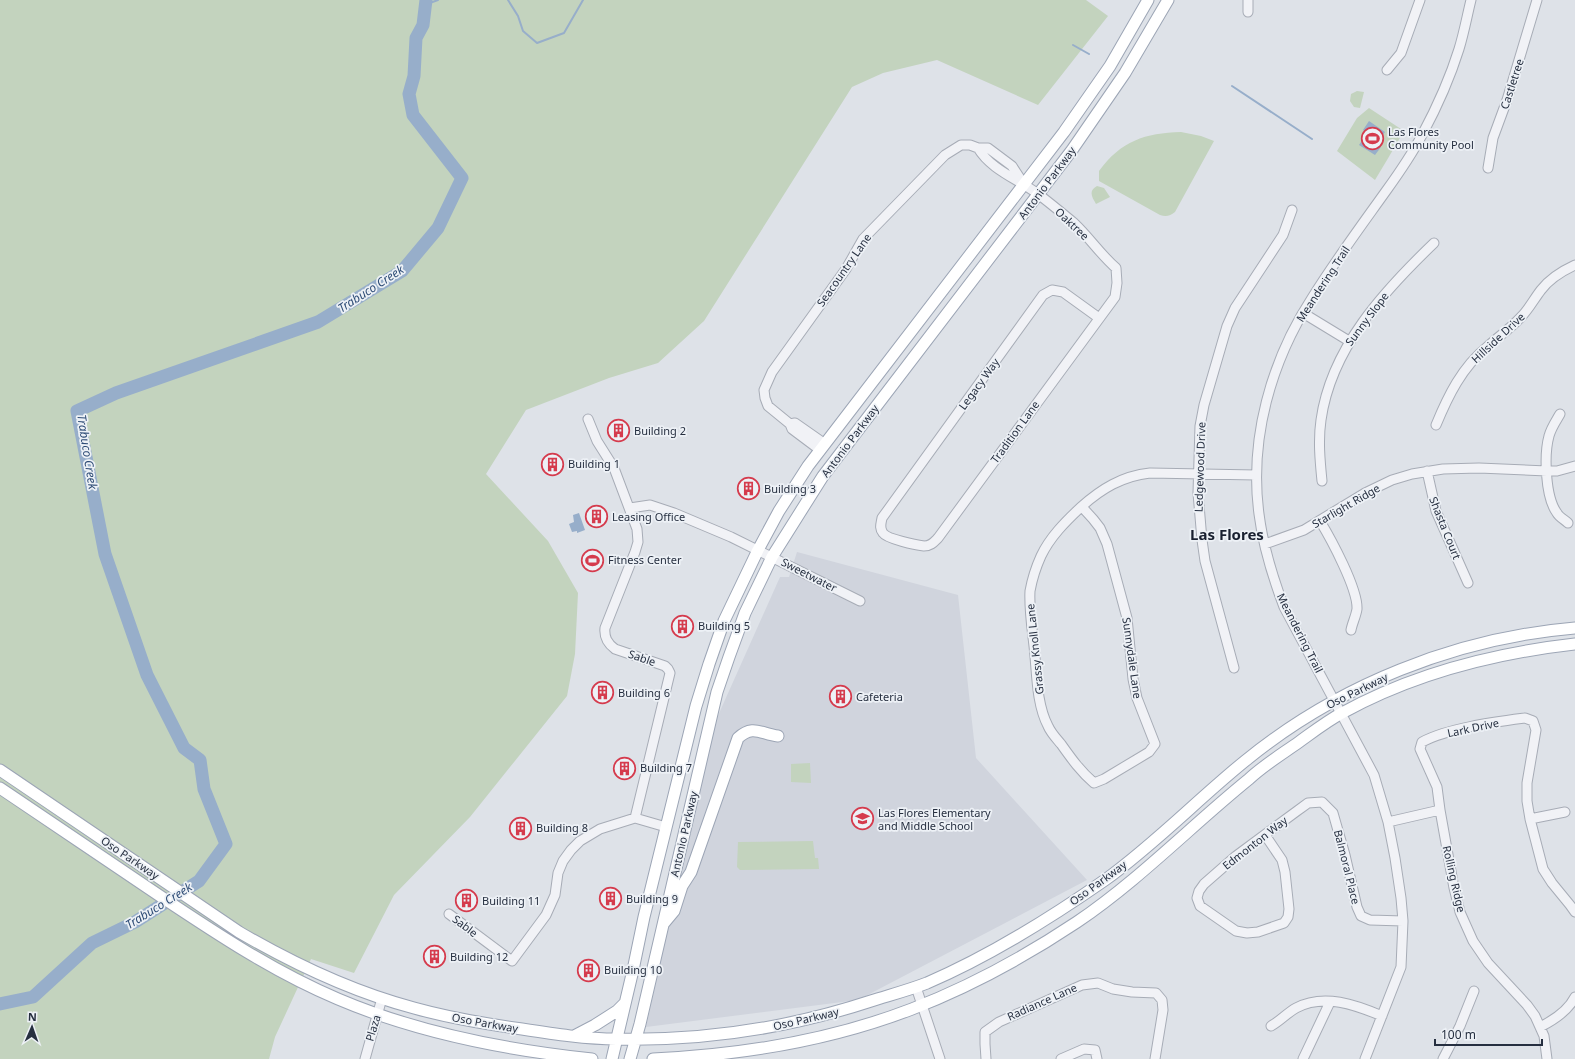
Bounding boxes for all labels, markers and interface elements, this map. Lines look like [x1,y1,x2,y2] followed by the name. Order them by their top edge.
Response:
[1496,57,1527,111] street label: Castletree
[1388,124,1474,152] place label: Las Flores Community Pool
[1359,125,1385,151] sports icon: Las Flores Community Pool
[1014,143,1079,222] street label: Antonio Parkway
[1052,204,1093,243] street label: Oaktree
[813,230,874,309] street label: Seacountry Lane
[1292,243,1353,325] street label: Meandering Trail
[334,260,408,316] water label: Trabuco Creek
[1342,289,1392,349] street label: Sunny Slope
[1468,309,1528,366] street label: Hillside Drive
[955,355,1003,413] street label: Legacy Way
[987,397,1042,466] street label: Tradition Lane
[817,401,882,480] street label: Antonio Parkway
[73,413,102,492] water label: Trabuco Creek
[605,418,631,444] building icon: Building 2
[1190,422,1209,512] street label: Ledgewood Drive
[634,423,686,438] place label: Building 2
[539,451,565,477] building icon: Building 1
[568,456,620,471] place label: Building 1
[736,476,762,502] building icon: Building 3
[1309,480,1383,531] street label: Starlight Ridge
[764,481,816,496] place label: Building 3
[1426,494,1465,561] street label: Shasta Court
[584,504,610,530] building icon: Leasing Office
[612,509,685,524] place label: Leasing Office
[1190,524,1264,544] district label: Las Flores
[579,547,605,573] sports icon: Fitness Center
[608,552,682,567] place label: Fitness Center
[779,554,840,595] street label: Sweetwater
[1274,590,1327,675] street label: Meandering Trail
[1022,603,1047,695] street label: Grassy Knoll Lane
[670,613,696,639] building icon: Building 5
[1119,616,1146,699] street label: Sunnydale Lane
[698,618,750,633] place label: Building 5
[626,646,658,669] street label: Sable
[1323,669,1391,712] street label: Oso Parkway
[590,680,616,706] building icon: Building 6
[828,684,854,710] building icon: Cafeteria
[618,685,670,700] place label: Building 6
[856,689,903,704] place label: Cafeteria
[1446,715,1500,740] street label: Lark Drive
[611,755,637,781] building icon: Building 7
[640,760,692,775] place label: Building 7
[666,789,701,878] street label: Antonio Parkway
[878,805,991,833] place label: Las Flores Elementary and Middle School
[849,806,875,832] school or university icon: Las Flores Elementary and Middle School
[1219,812,1291,873] street label: Edmonton Way
[507,815,533,841] building icon: Building 8
[536,820,588,835] place label: Building 8
[1331,828,1364,906] street label: Balmoral Place
[98,833,163,883] street label: Oso Parkway
[1440,844,1469,914] street label: Rolling Ridge
[1066,857,1130,908] street label: Oso Parkway
[122,878,196,933] water label: Trabuco Creek
[598,886,624,912] building icon: Building 9
[454,888,480,914] building icon: Building 11
[626,891,678,906] place label: Building 9
[482,893,540,908] place label: Building 11
[450,911,481,940] street label: Sable
[422,944,448,970] building icon: Building 12
[450,949,508,964] place label: Building 12
[575,957,601,983] building icon: Building 10
[604,962,662,977] place label: Building 10
[1005,979,1079,1024] street label: Radiance Lane
[772,1004,841,1033] street label: Oso Parkway
[12,1007,52,1047] north arrow
[28,1009,37,1024] text: N
[451,1009,520,1036] street label: Oso Parkway
[361,1013,384,1043] street label: Plaza
[1435,1021,1542,1047] scale bar
[1441,1026,1476,1043] text: 100 m

